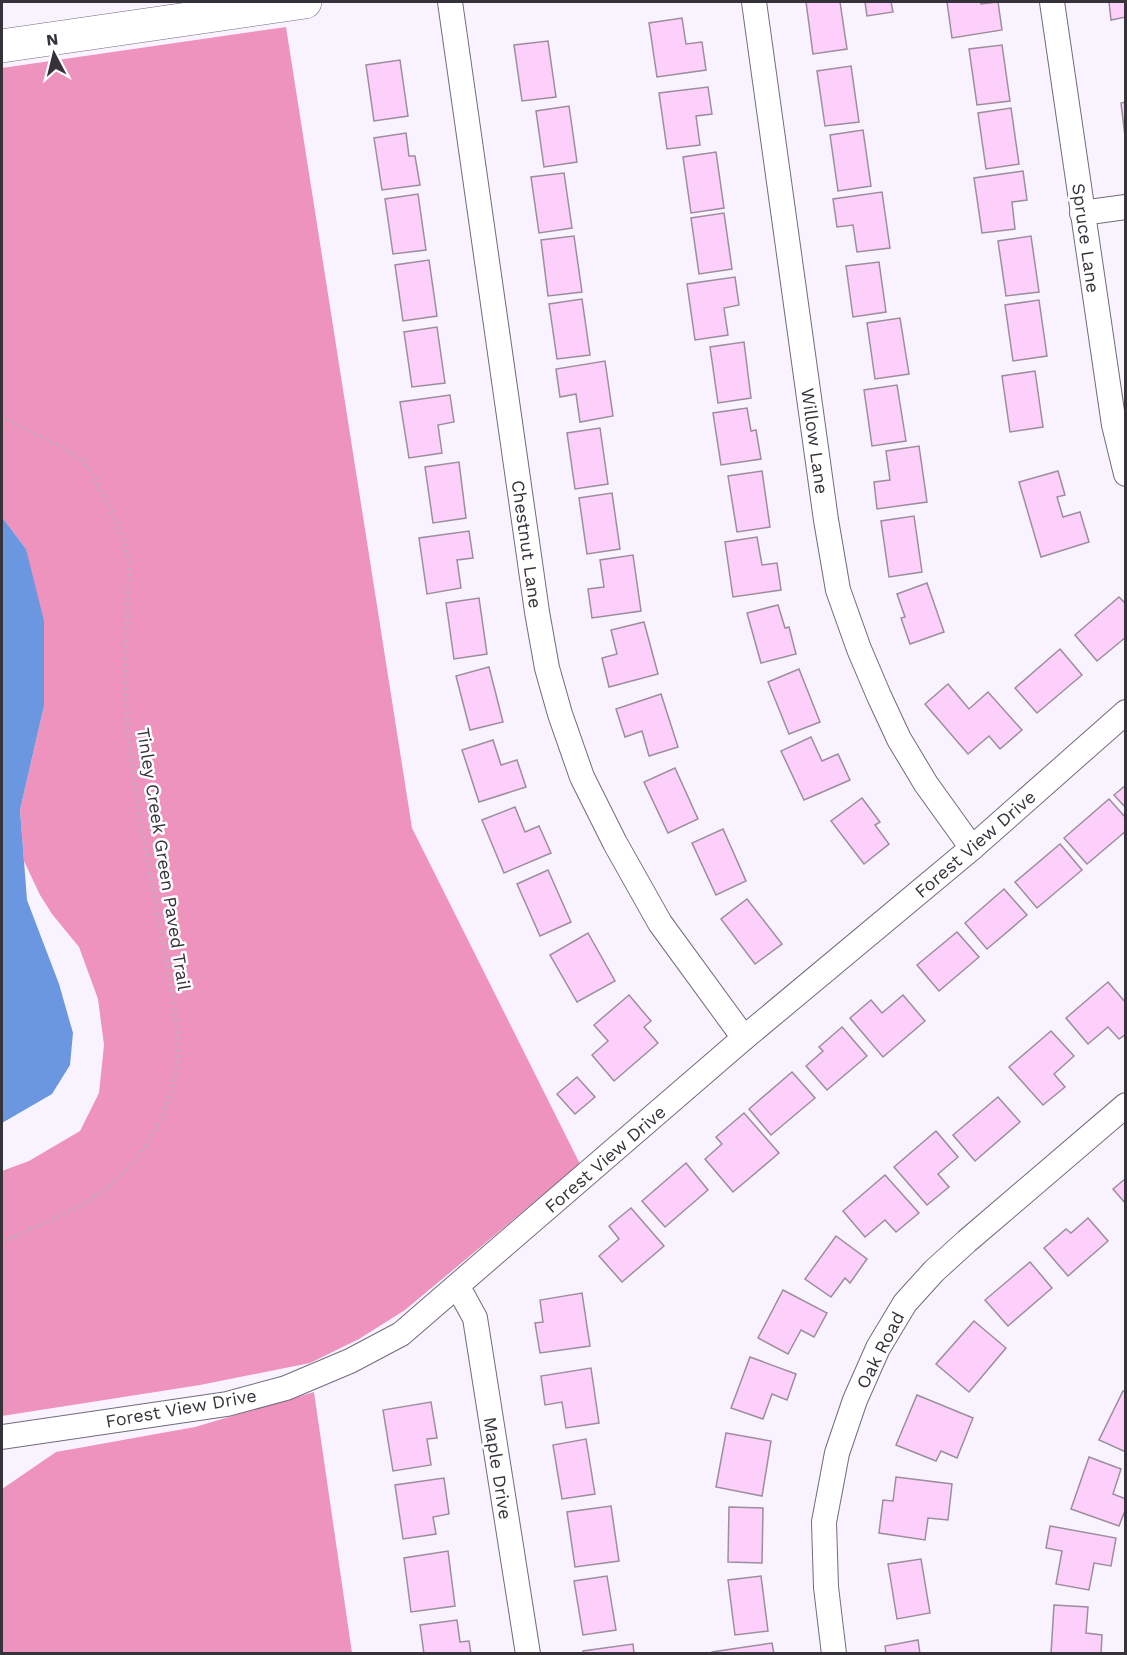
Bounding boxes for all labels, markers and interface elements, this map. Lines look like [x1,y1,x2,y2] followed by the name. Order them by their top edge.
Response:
[24,24,84,84] north arrow
[45,29,59,50] text: N
[1068,182,1104,294] street label: Spruce Lane
[797,387,833,495] street label: Willow Lane
[508,479,546,609] street label: Chestnut Lane
[133,726,195,992] street label: Tinley Creek Green Paved Trail
[910,786,1040,902] street label: Forest View Drive
[540,1101,670,1217] street label: Forest View Drive
[852,1308,908,1392] street label: Oak Road
[104,1384,258,1432] street label: Forest View Drive
[480,1415,516,1521] street label: Maple Drive

